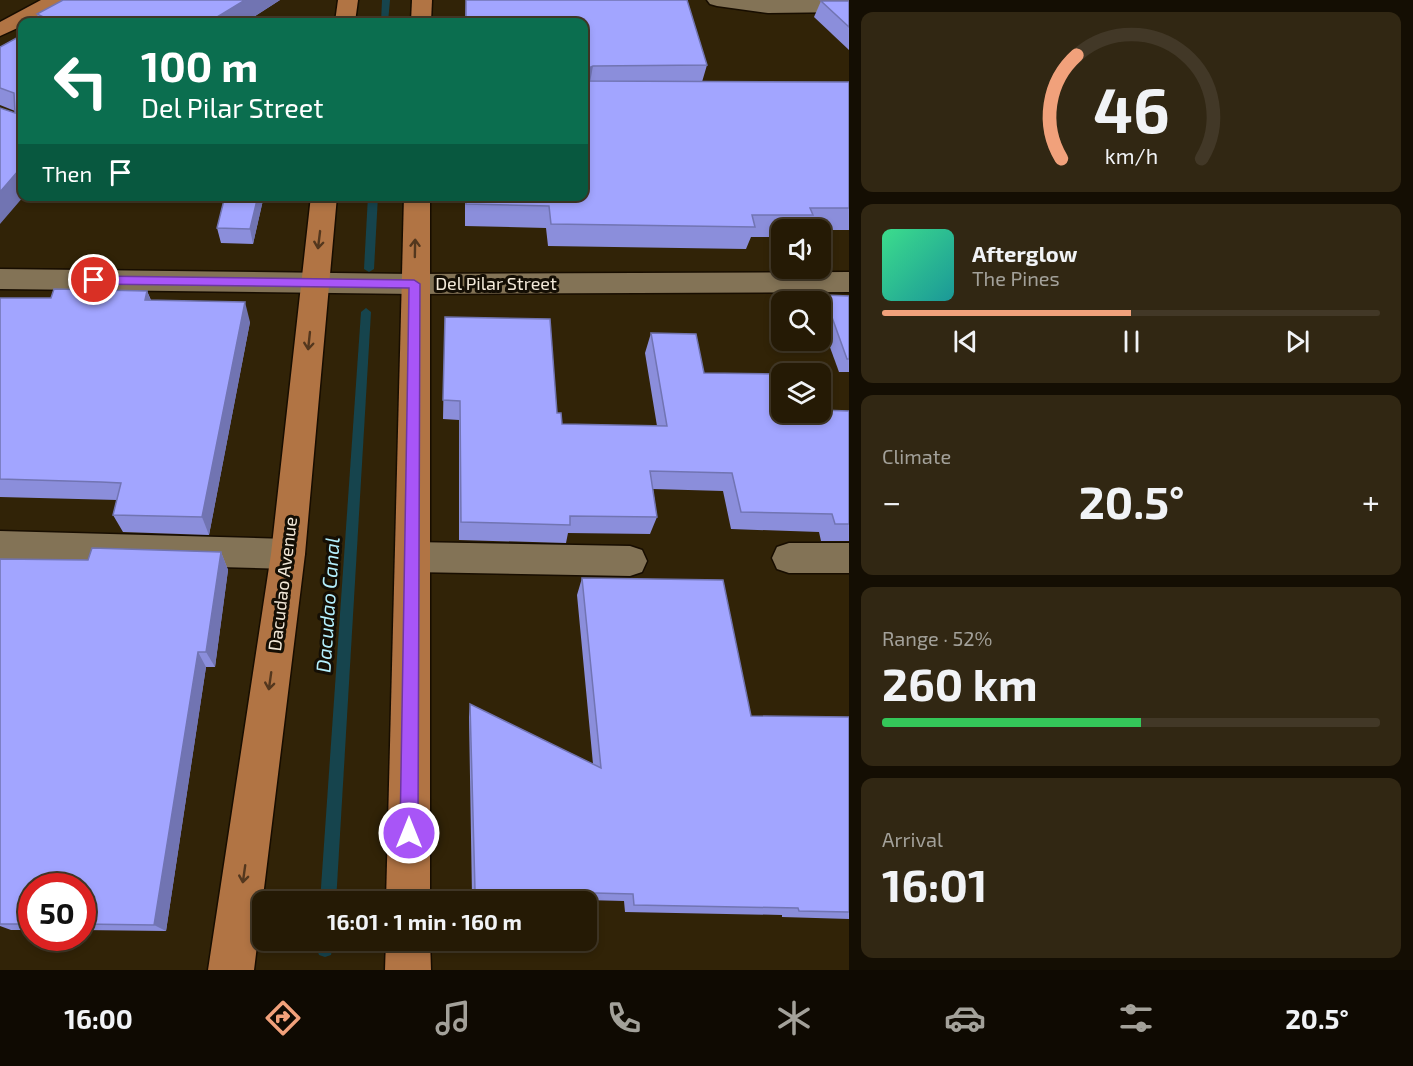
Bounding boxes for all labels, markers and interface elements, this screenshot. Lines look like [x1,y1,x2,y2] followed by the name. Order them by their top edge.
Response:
[141,40,258,90] text: 100 m
[42,42,120,120] icon: left
[1093,71,1169,146] text: 46
[141,91,324,123] text: Del Pilar Street
[1104,143,1158,168] text: km/h
[104,156,137,189] icon: arrive
[42,160,92,186] text: Then
[771,219,831,423] map controls
[771,219,831,279] button: sound
[313,229,324,249] one-way arrow
[409,239,421,259] one-way arrow
[972,240,1077,266] text: Afterglow
[68,254,119,305] pin
[77,263,110,296] icon: arrive
[972,266,1060,290] text: The Pines
[435,272,557,294] street label: Del Pilar Street
[771,291,831,351] button: search
[949,325,982,358] icon: previous
[1115,325,1148,358] icon: pause
[1281,325,1314,358] icon: next
[303,330,314,350] one-way arrow
[771,363,831,423] button: layers
[882,444,951,468] text: Climate
[1079,474,1184,528] text: 20.5°
[882,481,901,521] text: −
[1362,481,1380,521] text: +
[263,515,301,652] street label: Dacudao Avenue
[310,536,344,674] water label: Dacudao Canal
[882,626,992,650] text: Range · 52%
[882,656,1038,710] text: 260 km
[265,670,276,690] one-way arrow
[377,801,441,865] position arrow
[882,827,943,851] text: Arrival
[882,857,987,911] text: 16:01
[238,863,249,883] one-way arrow
[18,873,96,951] speed limit sign: 50
[327,908,522,934] text: 16:01 · 1 min · 160 m
[262,997,304,1039] icon: directions
[432,997,474,1039] icon: music
[603,997,645,1039] icon: phone
[773,997,815,1039] icon: climate
[944,997,986,1039] icon: car
[1115,997,1157,1039] icon: filters
[64,1002,133,1034] text: 16:00
[1285,1002,1349,1034] text: 20.5°

